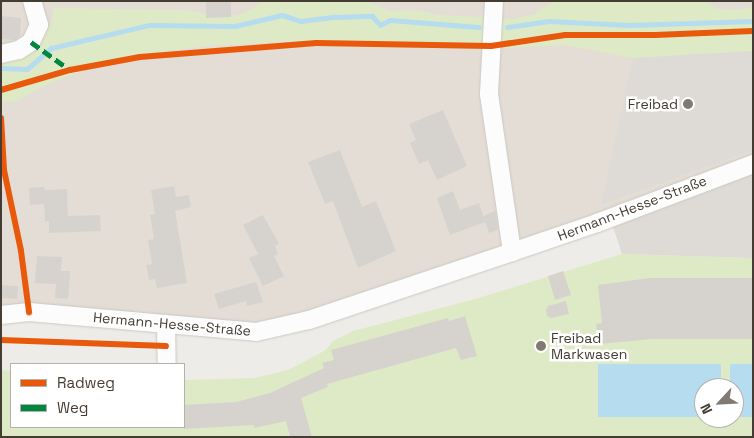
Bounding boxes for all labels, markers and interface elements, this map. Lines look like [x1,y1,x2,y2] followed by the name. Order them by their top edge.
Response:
[628,96,678,112] place label: Freibad
[682,98,694,110] marker: Freibad
[555,172,709,244] street label: Hermann-Hesse-Straße
[92,309,252,339] street label: Hermann-Hesse-Straße
[551,330,627,362] place label: Freibad Markwasen
[535,340,547,352] marker: Freibad Markwasen
[10,363,185,428] legend
[57,373,115,392] text: Radweg
[694,378,744,428] north arrow
[57,398,88,417] text: Weg
[696,401,716,417] text: N

